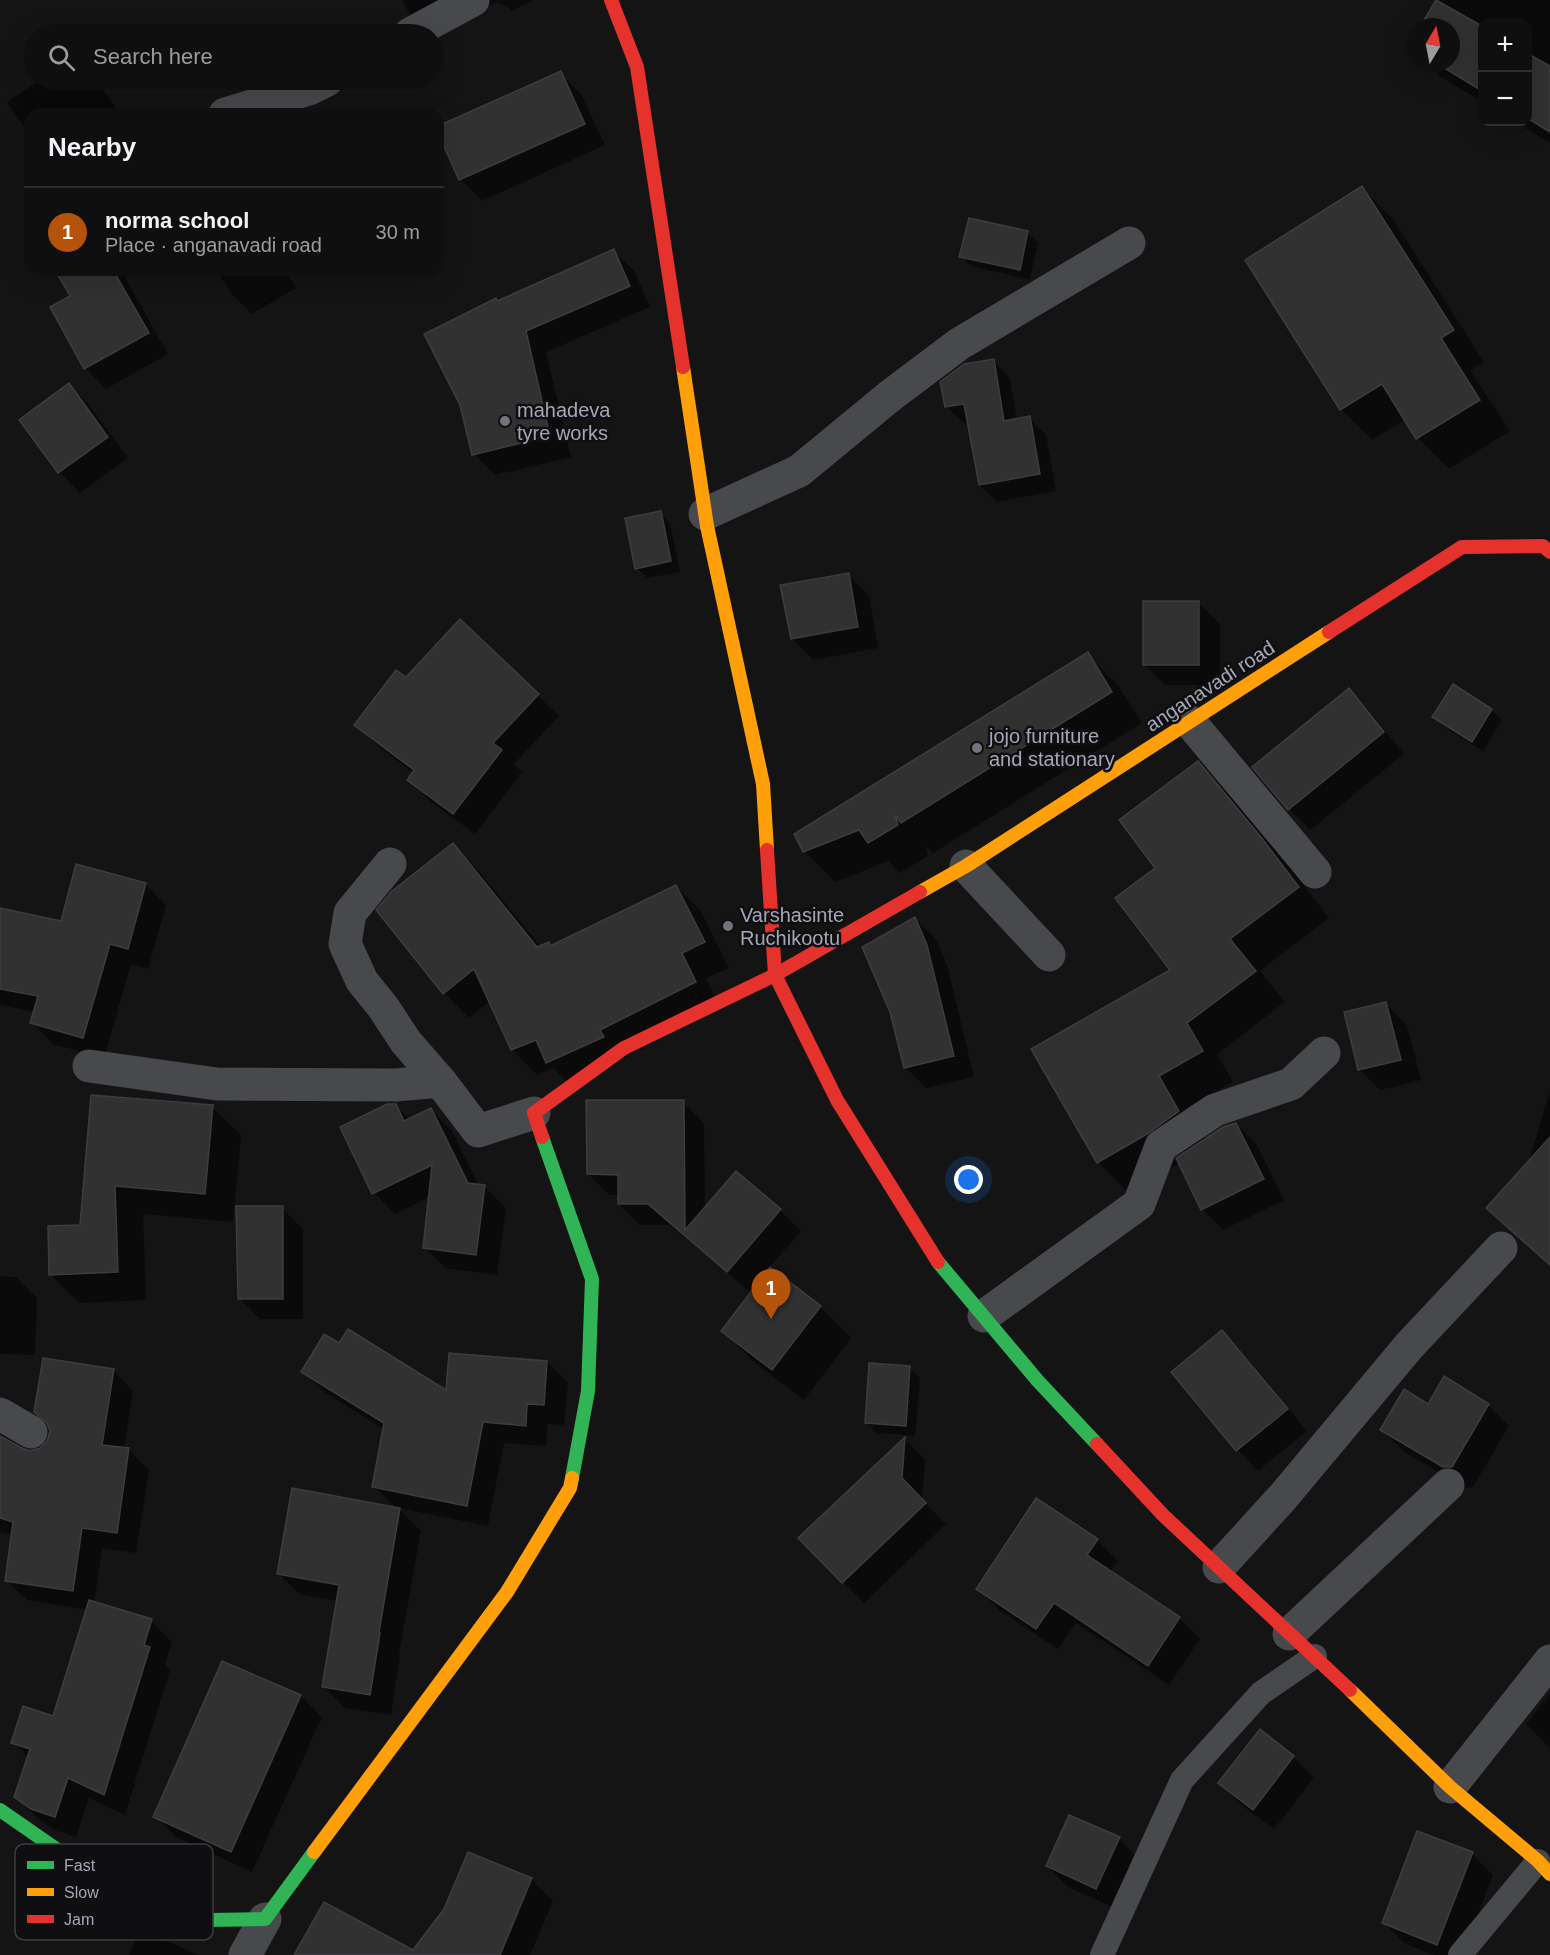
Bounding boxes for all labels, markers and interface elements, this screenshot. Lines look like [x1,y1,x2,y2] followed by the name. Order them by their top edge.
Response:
[1406,18,1460,72] north arrow
[1478,18,1532,126] map controls
[1478,18,1532,72] button: +
[24,24,444,90] search box
[45,41,78,74] icon: search
[93,44,213,69] text: Search here
[1478,72,1532,126] button: −
[48,132,136,162] text: Nearby
[105,208,249,233] text: norma school
[62,221,73,243] text: 1
[376,221,420,243] text: 30 m
[105,234,322,256] text: Place · anganavadi road
[517,399,611,444] place label: mahadeva tyre works
[498,414,512,428] marker: mahadeva tyre works
[1142,636,1278,736] street label: anganavadi road
[988,725,1115,770] place label: jojo furniture and stationary
[970,741,984,755] marker: jojo furniture and stationary
[740,904,844,949] place label: Varshasinte Ruchikootu
[721,919,735,933] marker: Varshasinte Ruchikootu
[954,1165,983,1194] your location
[752,1270,790,1319] pin: 1
[15,1844,213,1940] legend
[64,1857,96,1874] text: Fast
[64,1884,99,1901] text: Slow
[64,1911,94,1928] text: Jam

